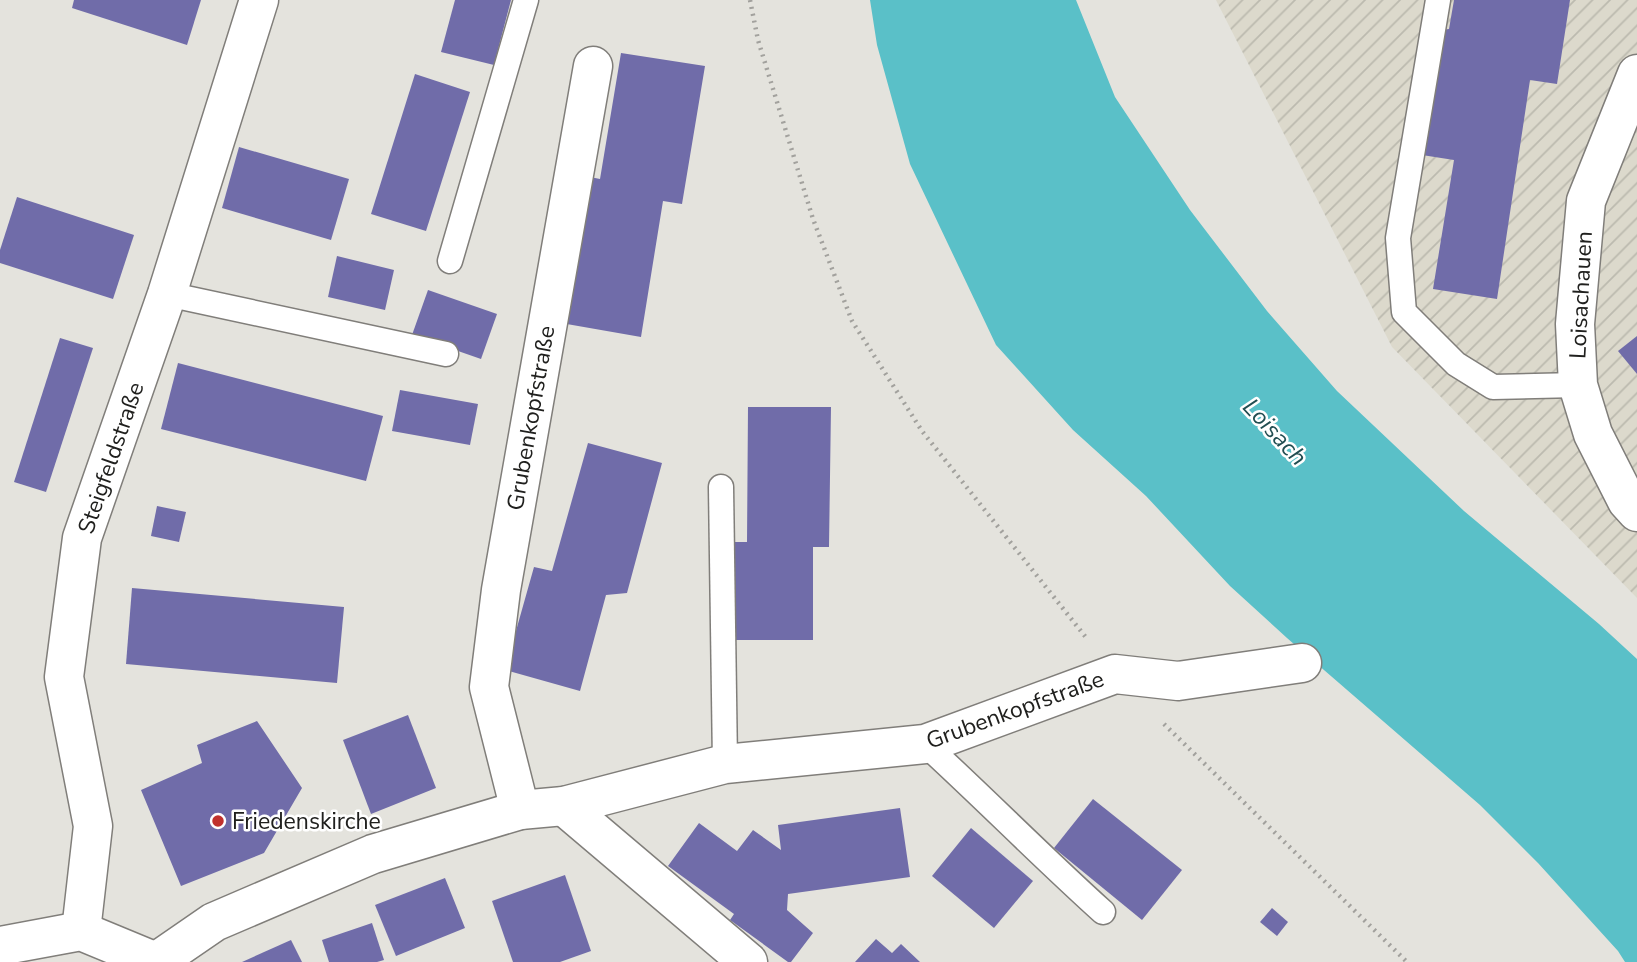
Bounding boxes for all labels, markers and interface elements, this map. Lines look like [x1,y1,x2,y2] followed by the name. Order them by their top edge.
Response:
[1562,230,1600,360] street label: Loisachauen
[499,323,563,513] street label: Grubenkopfstraße
[71,378,151,538] street label: Steigfeldstraße
[1236,392,1314,472] water label: Loisach
[922,663,1108,757] street label: Grubenkopfstraße
[232,806,381,837] place label: Friedenskirche
[210,813,226,829] marker: Friedenskirche

